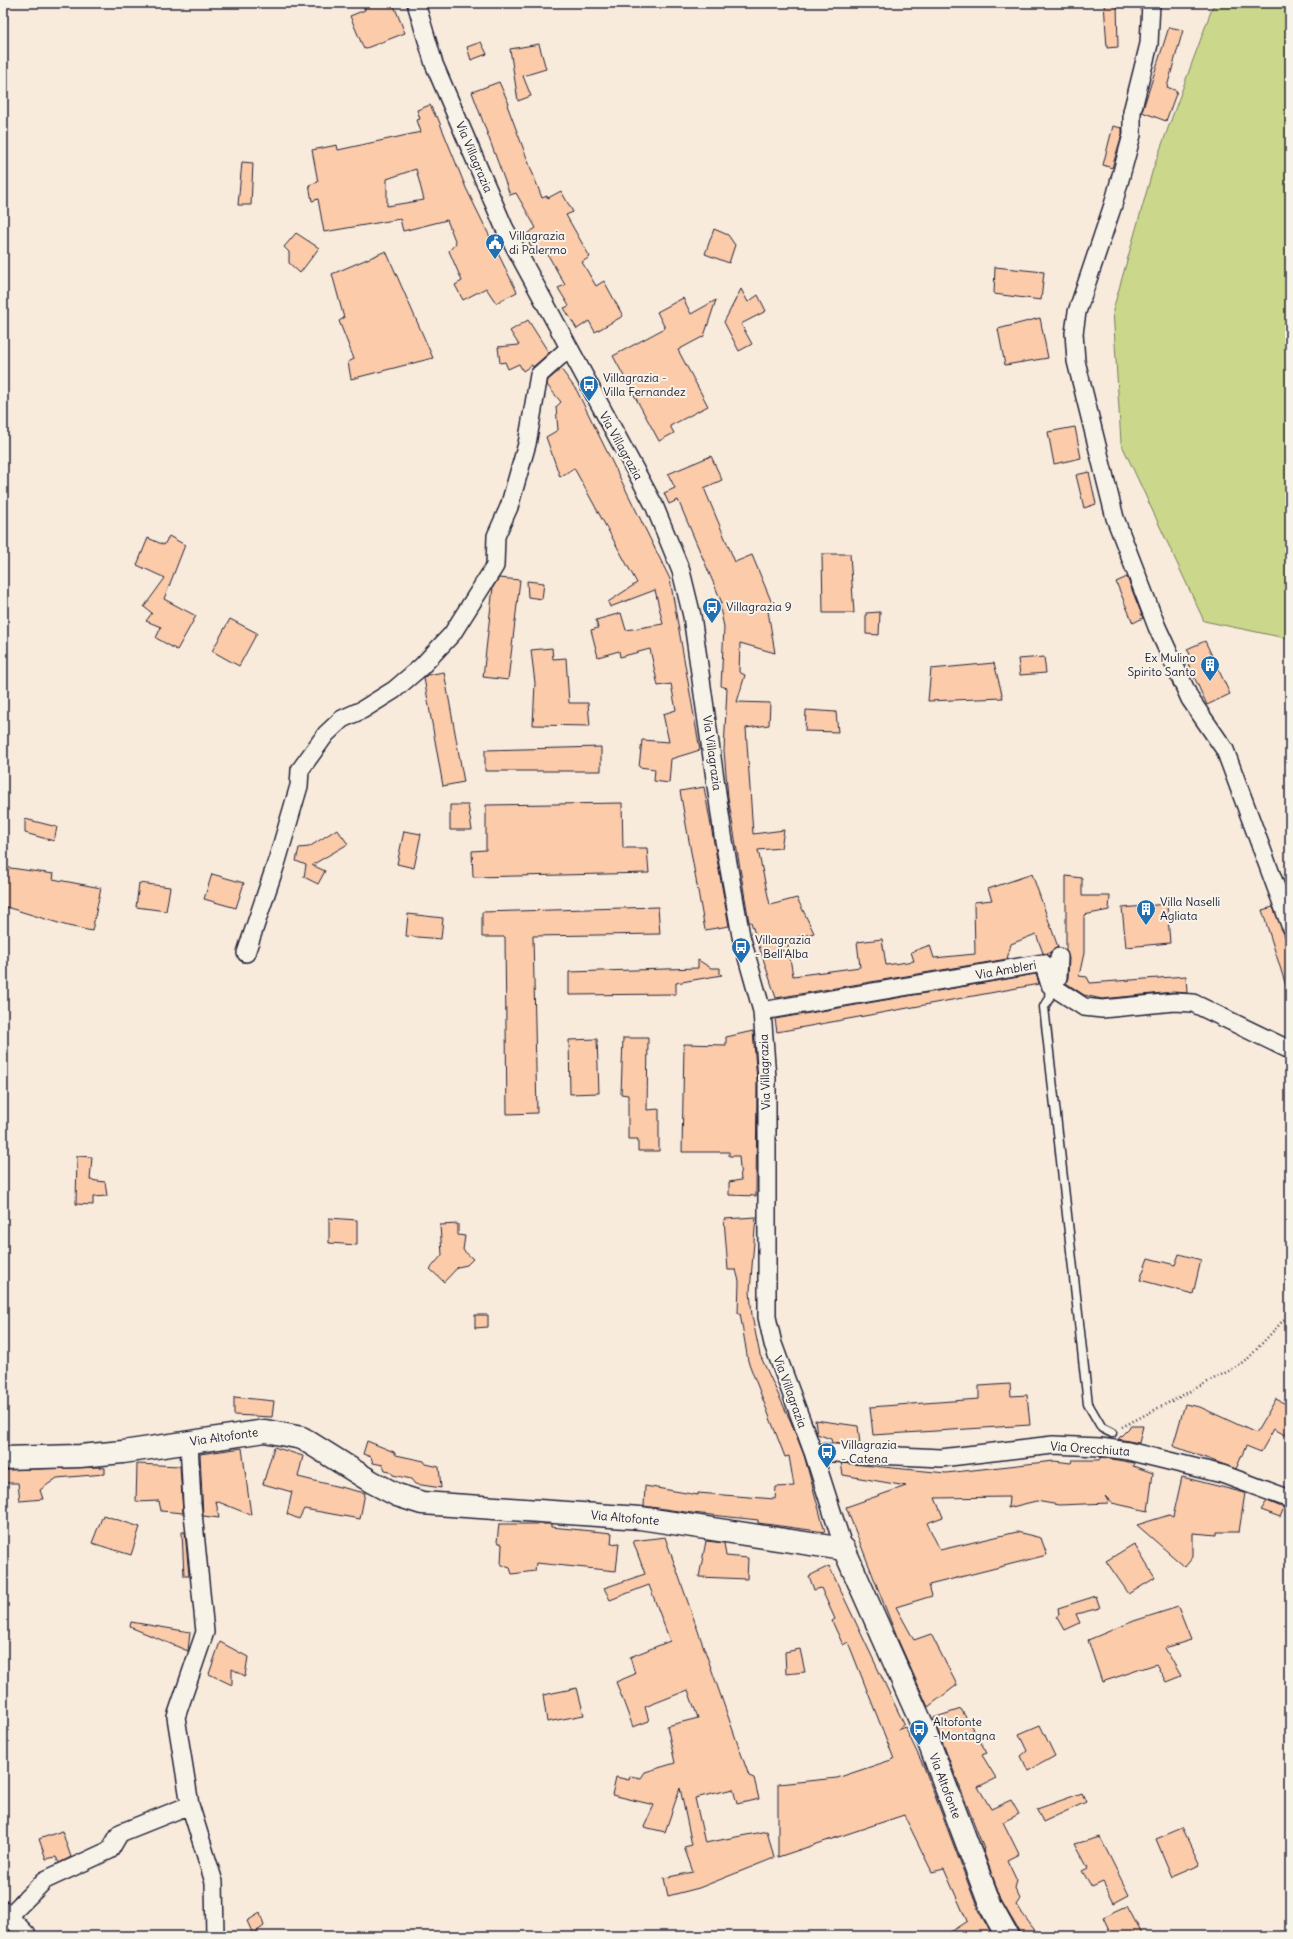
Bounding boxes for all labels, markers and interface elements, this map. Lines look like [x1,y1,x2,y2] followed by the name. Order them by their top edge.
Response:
[453,119,496,195] street label: Via Villagrazia
[509,228,567,257] place label: Villagrazia di Palermo
[484,232,506,260] public building icon: Villagrazia di Palermo
[603,370,686,399] place label: Villagrazia - Villa Fernandez
[578,374,600,402] bus stop icon: Villagrazia - Villa Fernandez
[596,409,646,483] street label: Via Villagrazia
[701,596,723,624] bus stop icon: Villagrazia 9
[726,599,792,614] place label: Villagrazia 9
[1127,650,1196,679] place label: Ex Mulino Spirito Santo
[1199,654,1221,682] building icon: Ex Mulino Spirito Santo
[700,714,725,792] street label: Via Villagrazia
[1160,894,1220,923] place label: Villa Naselli Agliata
[1135,898,1157,926] building icon: Villa Naselli Agliata
[755,932,811,961] place label: Villagrazia - Bell'Alba
[730,936,752,964] bus stop icon: Villagrazia - Bell'Alba
[974,957,1037,982] street label: Via Ambleri
[756,1034,773,1110] street label: Via Villagrazia
[770,1354,811,1430] street label: Via Villagrazia
[189,1424,259,1449] street label: Via Altofonte
[841,1437,897,1466] place label: Villagrazia - Catena
[1050,1438,1131,1459] street label: Via Orecchiuta
[816,1441,838,1469] bus stop icon: Villagrazia - Catena
[590,1507,660,1528] street label: Via Altofonte
[933,1714,996,1743] place label: Altofonte - Montagna
[908,1718,930,1746] bus stop icon: Altofonte - Montagna
[926,1751,965,1821] street label: Via Altofonte

